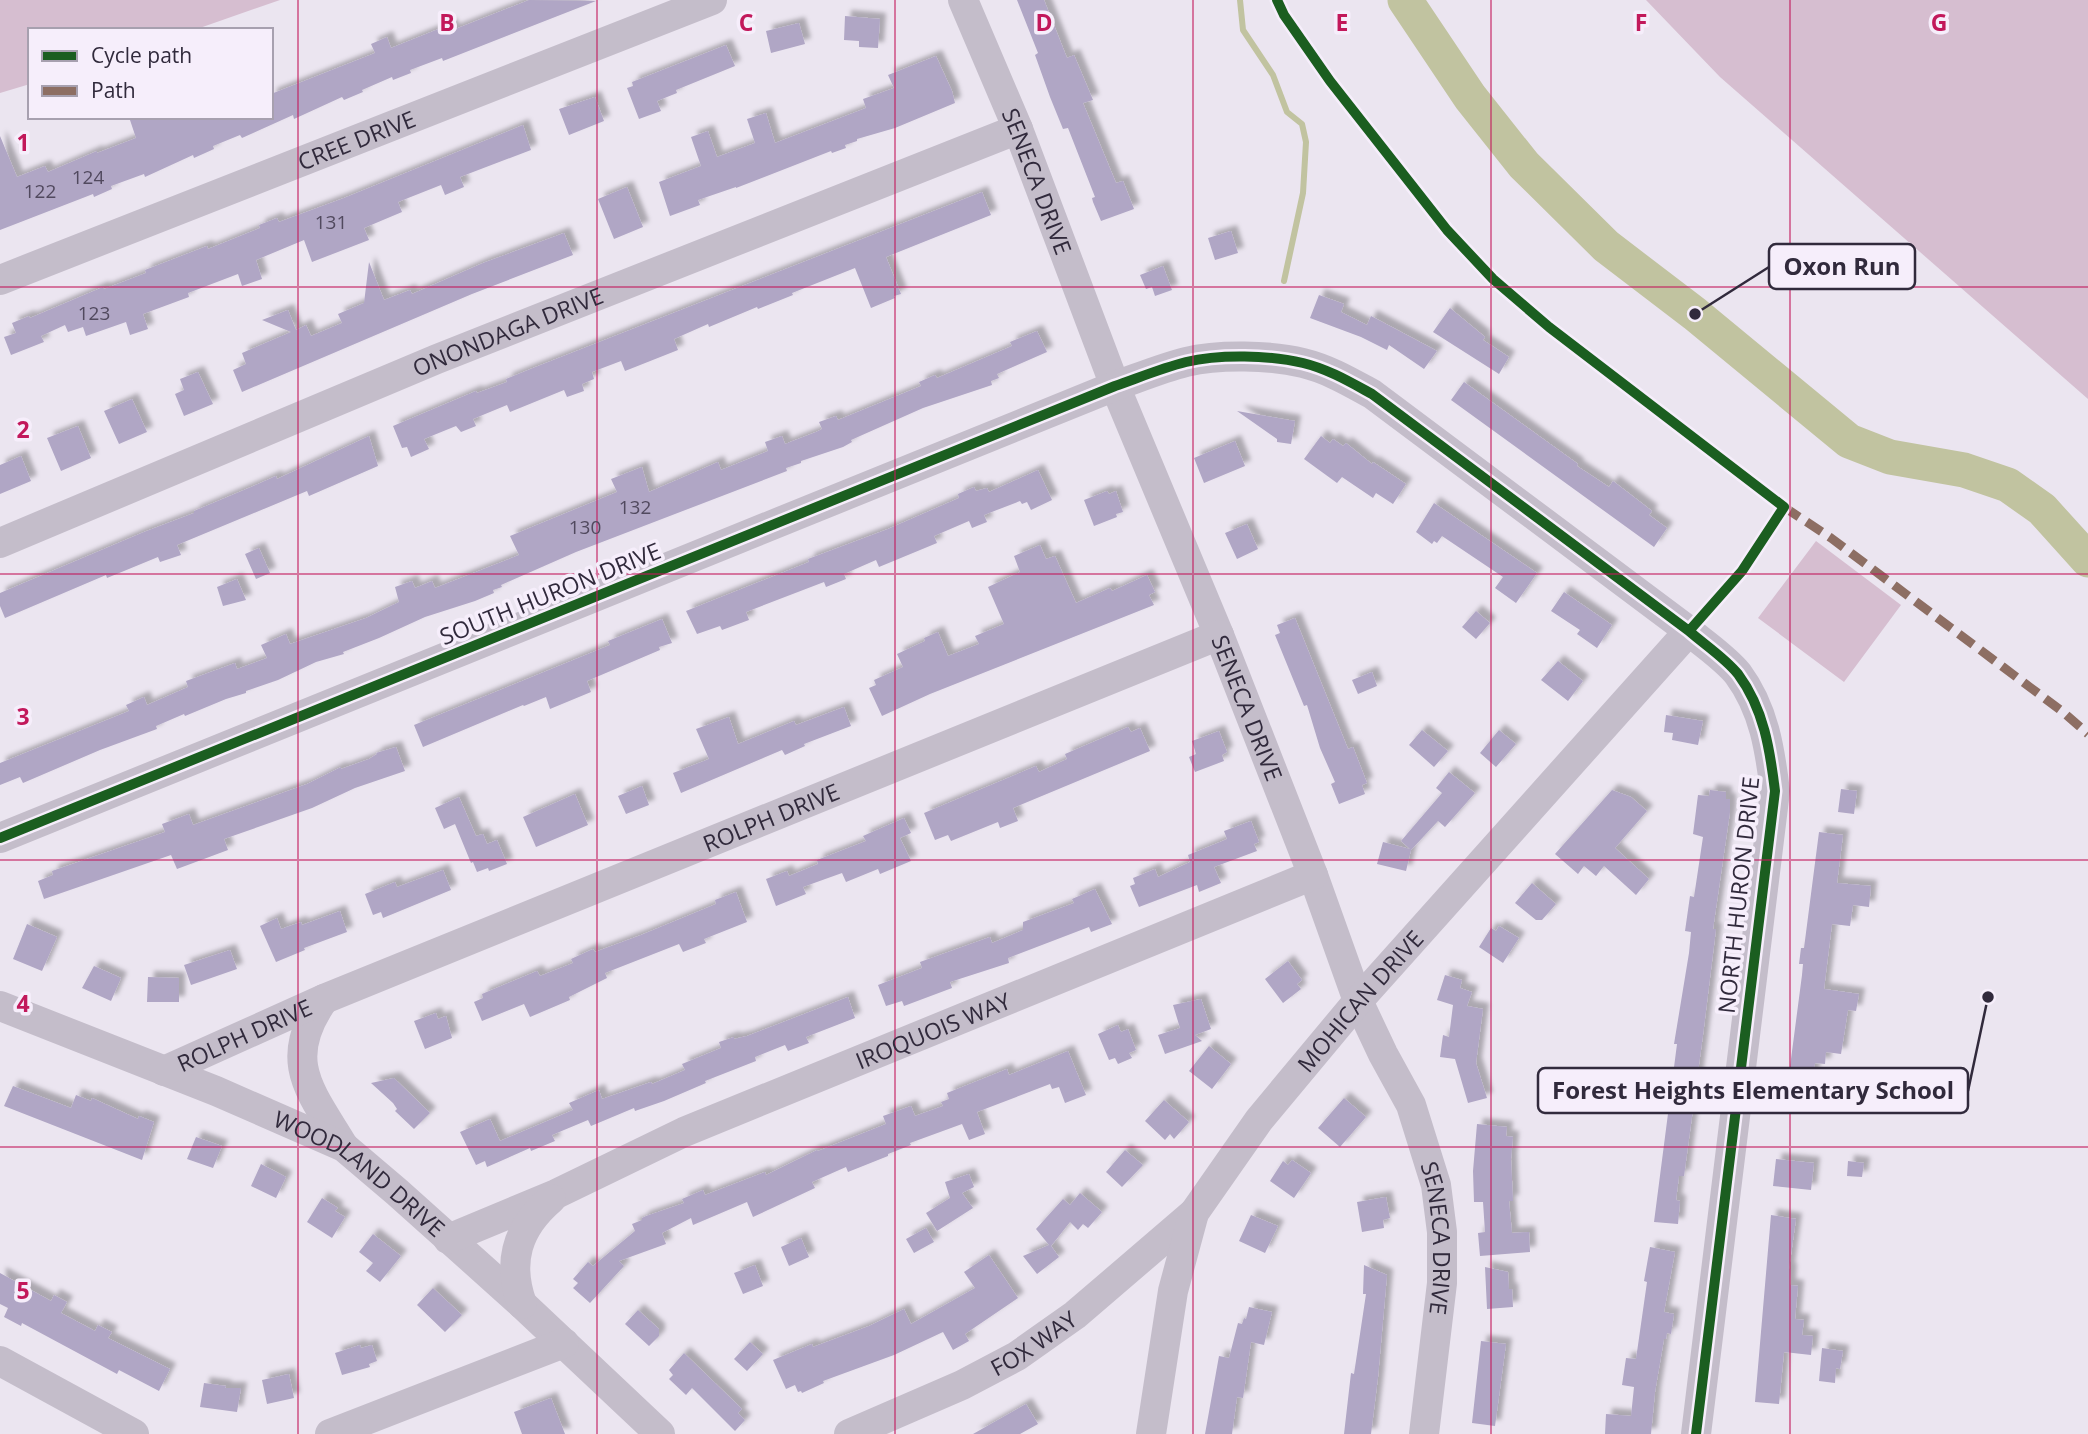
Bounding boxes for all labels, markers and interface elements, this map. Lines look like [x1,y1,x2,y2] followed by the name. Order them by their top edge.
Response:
[439,6,455,38] text: B
[739,6,753,38] text: C
[1035,6,1053,38] text: D
[1336,6,1348,38] text: E
[1635,6,1647,38] text: F
[1931,6,1947,38] text: G
[28,28,273,119] legend
[91,41,192,69] text: Cycle path
[91,76,136,104] text: Path
[293,102,420,177] street label: CREE DRIVE
[995,103,1080,259] street label: SENECA DRIVE
[16,126,30,158] text: 1
[72,164,104,190] house number: 124
[24,178,56,204] house number: 122
[315,209,347,235] house number: 131
[1769,244,1915,289] callout: Oxon Run
[1783,249,1901,282] text: Oxon Run
[407,279,608,384] street label: ONONDAGA DRIVE
[78,300,110,326] house number: 123
[16,413,30,445] text: 2
[619,494,651,520] house number: 132
[569,514,601,540] house number: 130
[435,534,665,652] street label: SOUTH HURON DRIVE
[1204,630,1291,786] street label: SENECA DRIVE
[16,700,30,732] text: 3
[698,775,844,859] street label: ROLPH DRIVE
[1710,775,1766,1015] street label: NORTH HURON DRIVE
[1290,923,1430,1079] street label: MOHICAN DRIVE
[850,984,1015,1076] street label: IROQUOIS WAY
[16,987,30,1019] text: 4
[172,991,317,1079] street label: ROLPH DRIVE
[1538,1068,1968,1113] callout: Forest Heights Elementary School
[1552,1073,1954,1106] text: Forest Heights Elementary School
[269,1102,452,1244] street label: WOODLAND DRIVE
[1414,1157,1458,1317] street label: SENECA DRIVE
[16,1274,30,1306] text: 5
[985,1303,1083,1383] street label: FOX WAY

